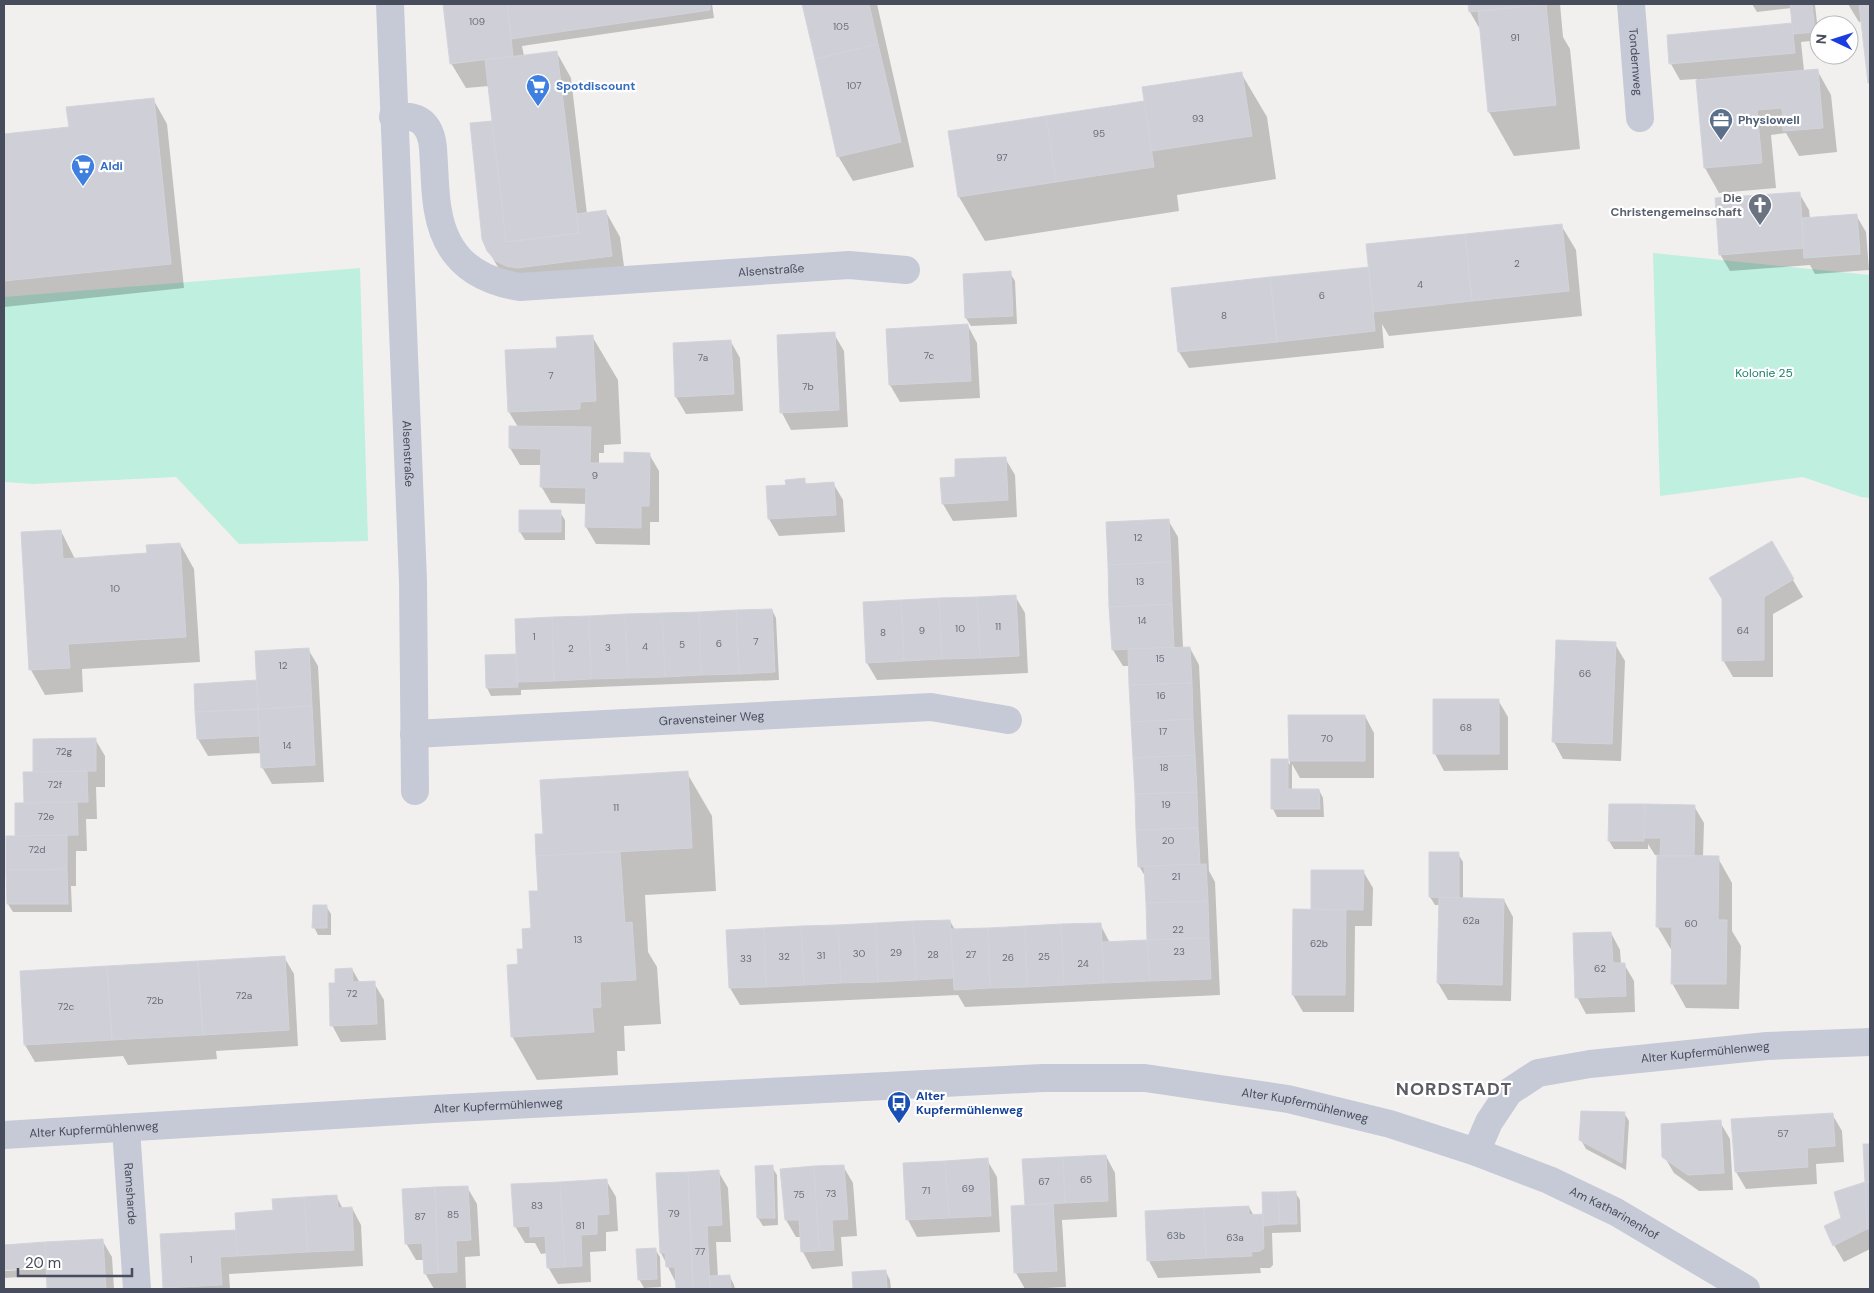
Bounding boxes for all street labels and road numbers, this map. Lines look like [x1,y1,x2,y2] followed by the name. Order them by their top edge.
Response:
[1625,27,1646,97] street label: Tondernweg
[738,260,805,280] street label: Alsenstraße
[399,420,417,487] street label: Alsenstraße
[658,708,765,729] street label: Gravensteiner Weg
[1640,1038,1771,1067] street label: Alter Kupfermühlenweg
[1241,1084,1370,1126] street label: Alter Kupfermühlenweg
[433,1094,563,1117] street label: Alter Kupfermühlenweg
[29,1118,159,1141] street label: Alter Kupfermühlenweg
[120,1162,141,1226] street label: Ramsharde
[1567,1183,1662,1244] street label: Am Katharinenhof

